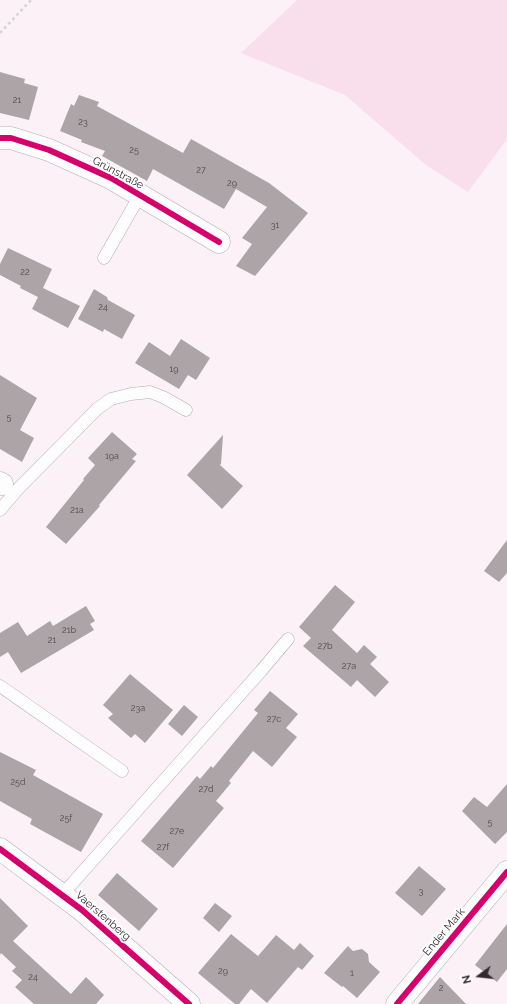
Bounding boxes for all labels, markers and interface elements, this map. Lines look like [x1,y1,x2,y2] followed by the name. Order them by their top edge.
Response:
[13,95,21,105] house number: 21
[78,117,88,127] house number: 23
[129,145,139,155] house number: 25
[90,154,146,192] street label: Grünstraße
[196,165,206,175] house number: 27
[227,178,237,188] house number: 29
[271,220,279,230] house number: 31
[20,267,30,277] house number: 22
[98,302,108,312] house number: 24
[169,364,179,374] house number: 19
[7,412,11,422] house number: 5
[105,451,119,461] house number: 19a
[70,505,84,515] house number: 21a
[62,625,76,635] house number: 21b
[48,635,56,645] house number: 21
[317,641,333,651] house number: 27b
[342,661,356,671] house number: 27a
[131,703,145,713] house number: 23a
[267,714,281,724] house number: 27c
[10,777,26,787] house number: 25d
[198,784,214,794] house number: 27d
[60,813,72,823] house number: 25f
[488,817,492,827] house number: 5
[170,826,184,836] house number: 27e
[157,842,169,852] house number: 27f
[419,886,423,896] house number: 3
[73,888,133,944] street label: Vaerstenberg
[420,905,468,959] street label: Ender Mark
[459,956,499,996] north arrow
[218,966,228,976] house number: 29
[350,968,354,978] house number: 1
[28,972,38,982] house number: 24
[460,973,474,985] text: N
[439,983,443,993] house number: 2

